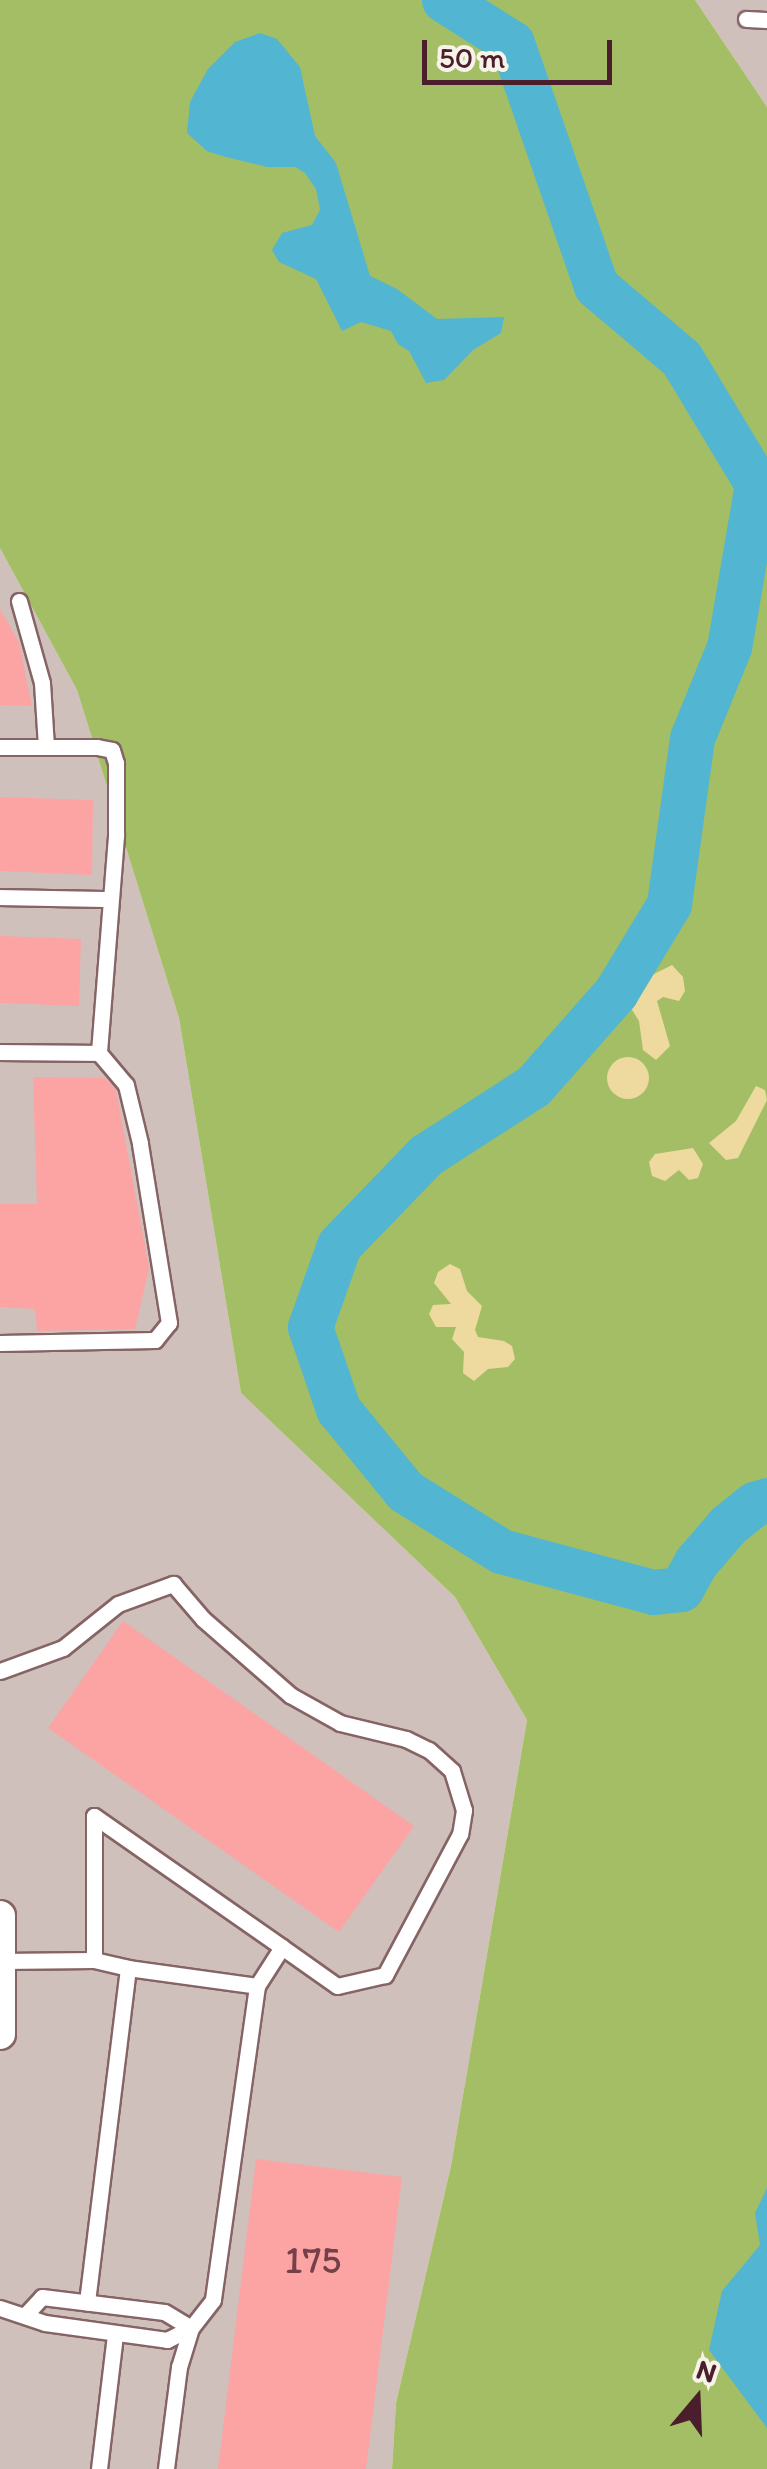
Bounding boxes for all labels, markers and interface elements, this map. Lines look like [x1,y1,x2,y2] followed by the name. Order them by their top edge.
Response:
[427,20,617,82] scale bar
[439,39,505,76] text: 50 m
[285,2238,341,2284] house number: 175
[647,2349,747,2449] north arrow
[692,2351,721,2390] text: N

